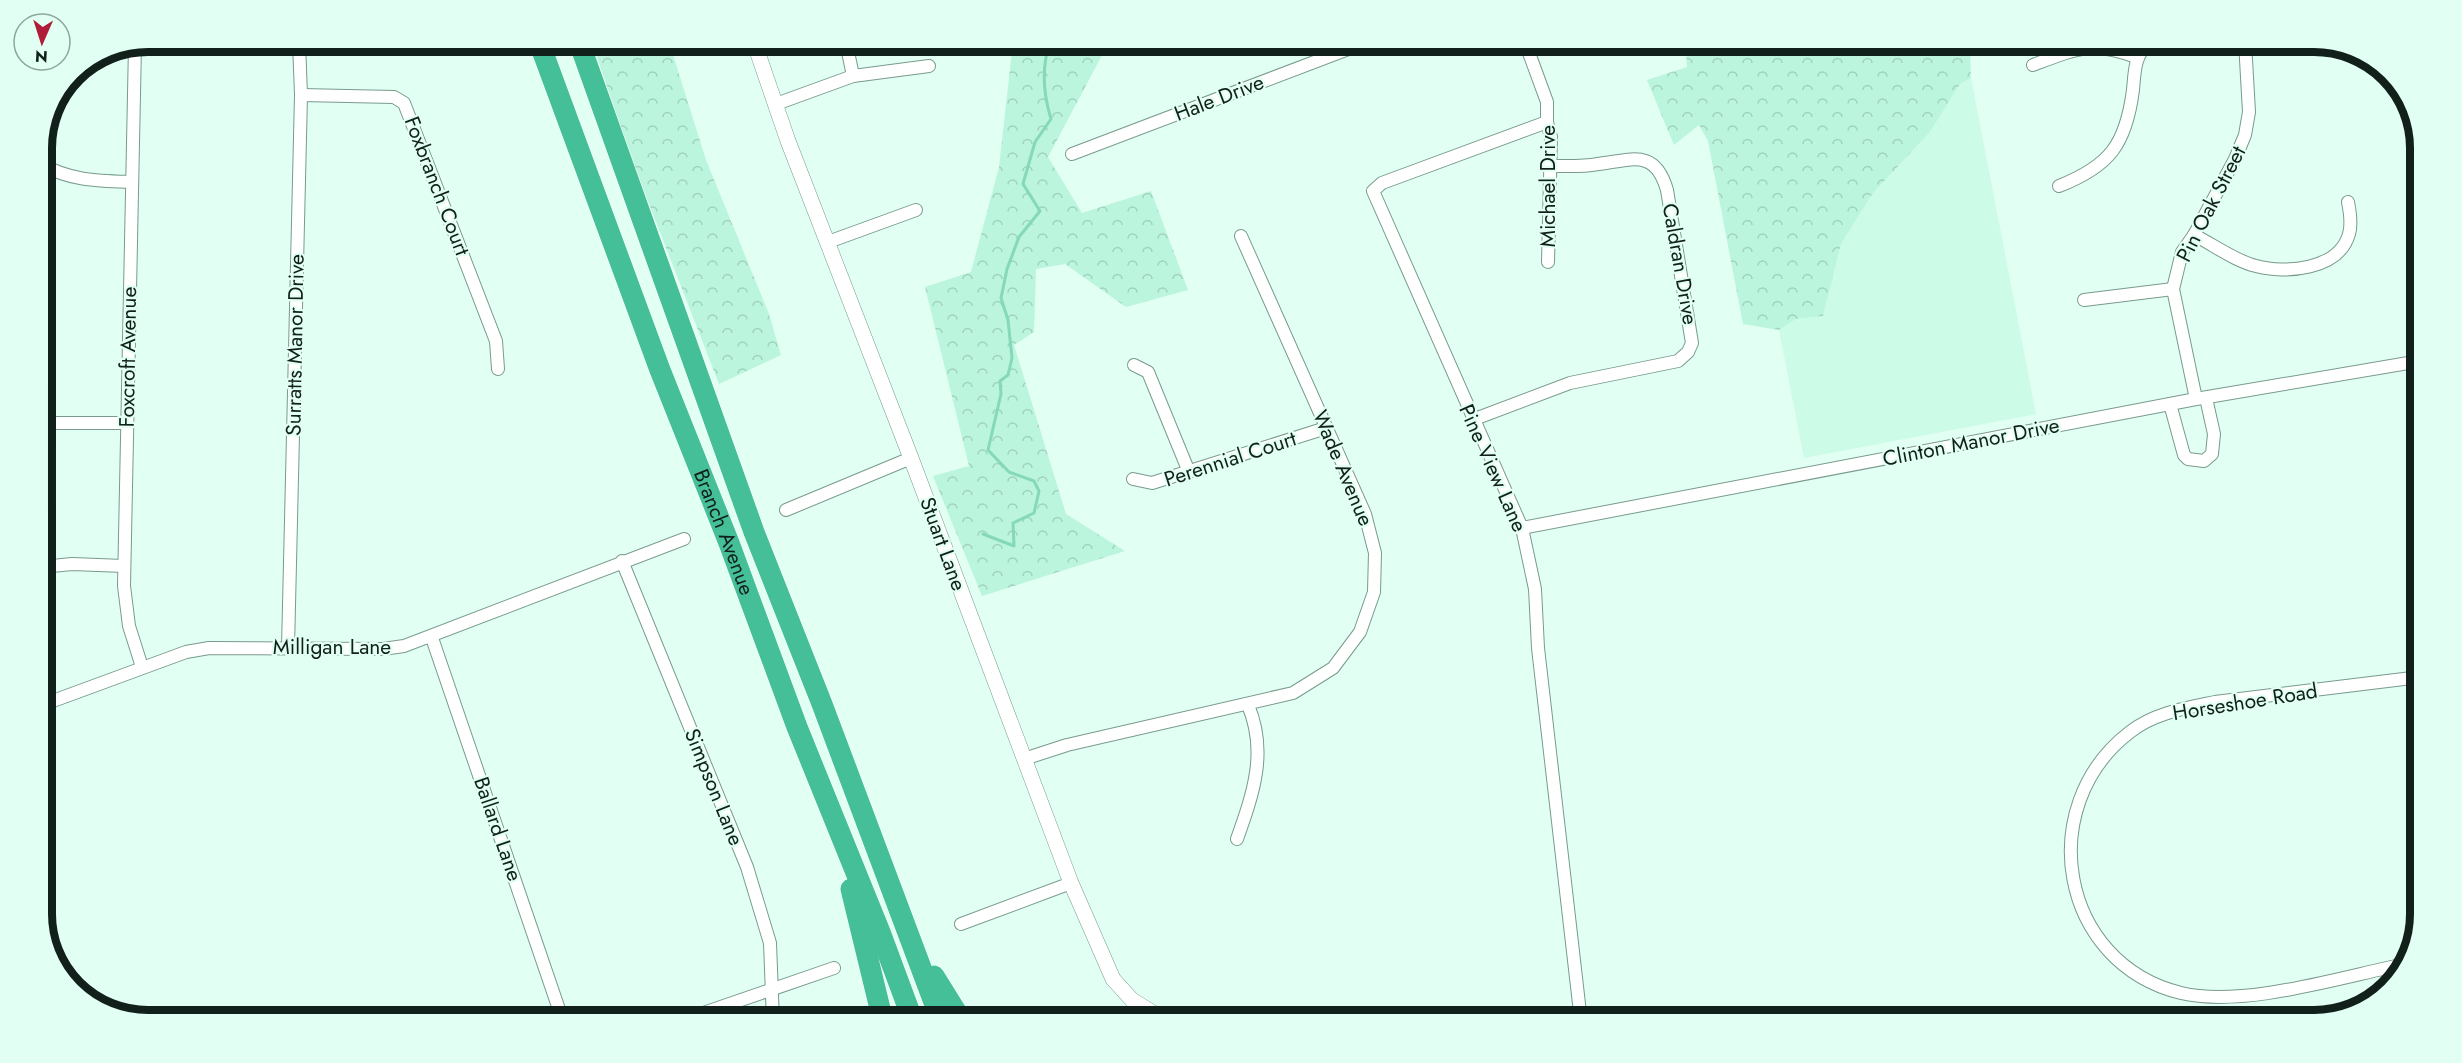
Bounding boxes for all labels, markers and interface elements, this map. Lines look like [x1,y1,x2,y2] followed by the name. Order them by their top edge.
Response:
[12,12,72,72] north arrow
[34,45,48,68] text: N
[1170,67,1268,129] street label: Hale Drive
[397,112,477,260] street label: Foxbranch Court
[1533,125,1563,247] street label: Michael Drive
[2169,141,2253,267] street label: Pin Oak Street
[1655,201,1705,327] street label: Caldran Drive
[278,254,312,436] street label: Surratts Manor Drive
[112,286,144,428] street label: Foxcroft Avenue
[1451,399,1535,537] street label: Pine View Lane
[1305,405,1381,531] street label: Wade Avenue
[1880,410,2062,474] street label: Clinton Manor Drive
[1160,424,1300,494] street label: Perennial Court
[686,465,762,600] street label: Branch Avenue
[912,493,974,595] street label: Stuart Lane
[273,632,391,662] street label: Milligan Lane
[2170,676,2320,728] street label: Horseshoe Road
[677,724,751,850] street label: Simpson Lane
[466,773,530,885] street label: Ballard Lane

